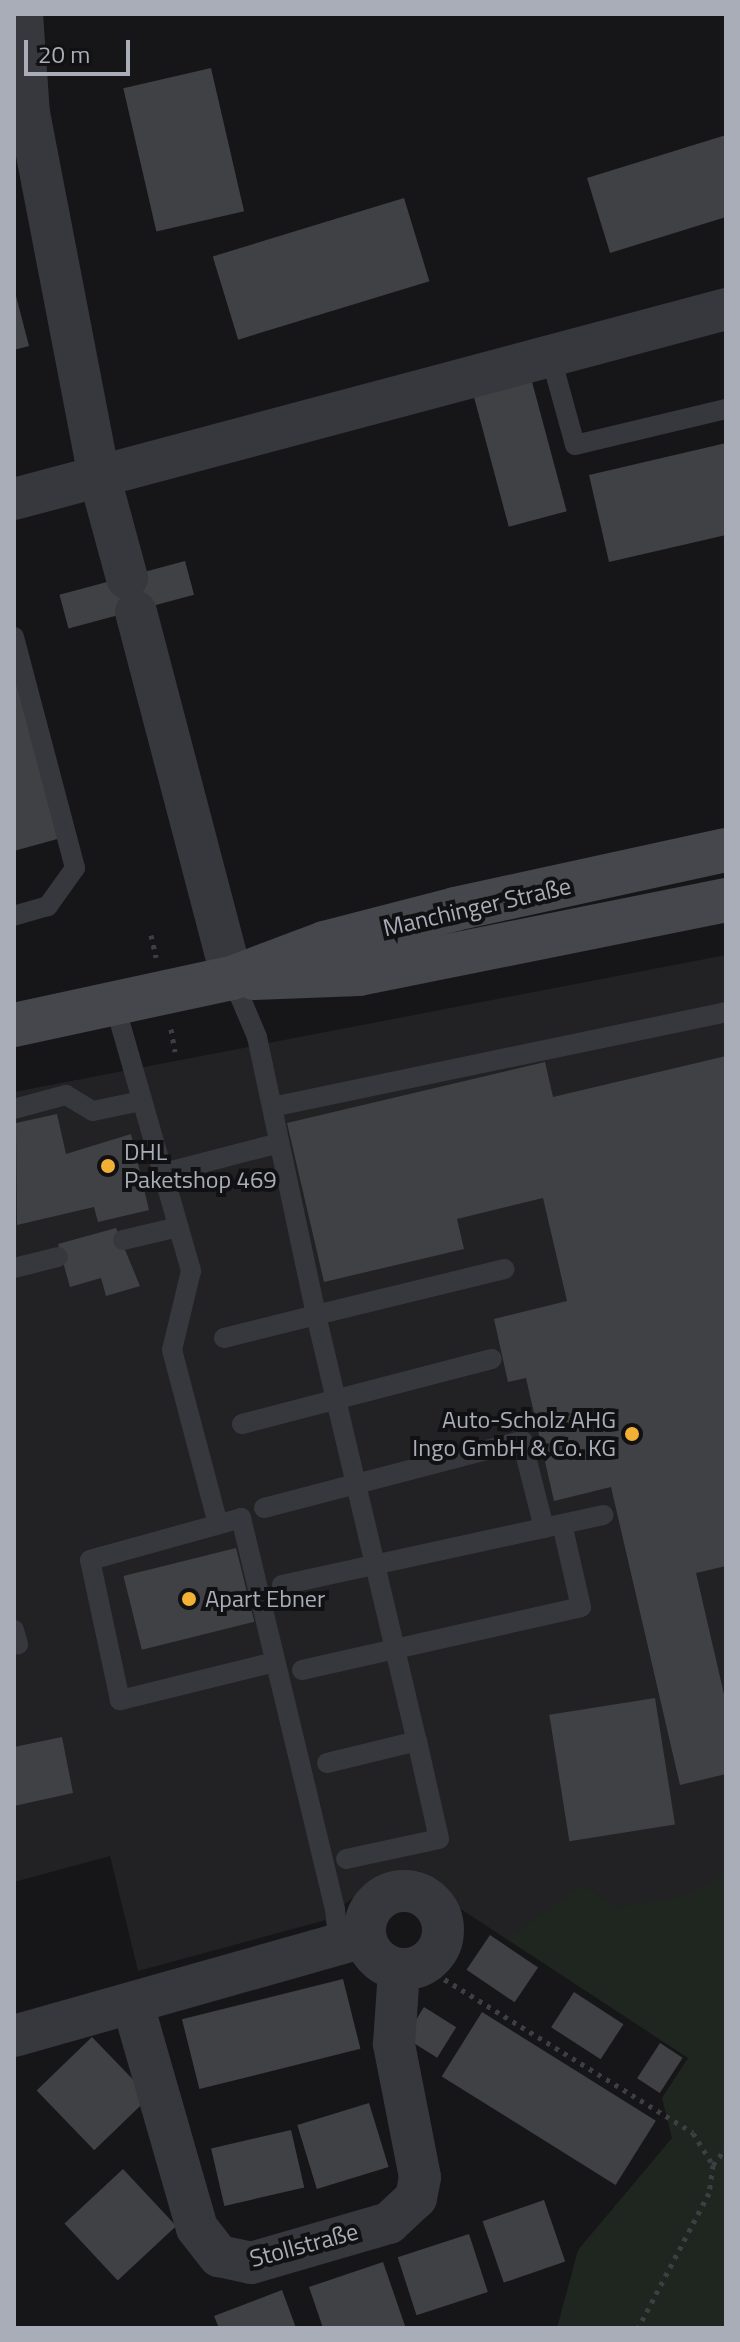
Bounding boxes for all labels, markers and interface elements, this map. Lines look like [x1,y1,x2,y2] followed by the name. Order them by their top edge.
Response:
[28,24,134,74] scale bar
[38,36,90,72] text: 20 m
[380,871,574,943] street label: Manchinger Straße
[124,1138,277,1194] place label: DHL Paketshop 469
[99,1157,117,1175] marker: DHL Paketshop 469
[412,1406,616,1462] place label: Auto-Scholz AHG Ingo GmbH & Co. KG
[623,1425,641,1443] marker: Auto-Scholz AHG Ingo GmbH & Co. KG
[205,1585,325,1613] place label: Apart Ebner
[180,1590,198,1608] marker: Apart Ebner
[247,2217,361,2273] street label: Stollstraße

